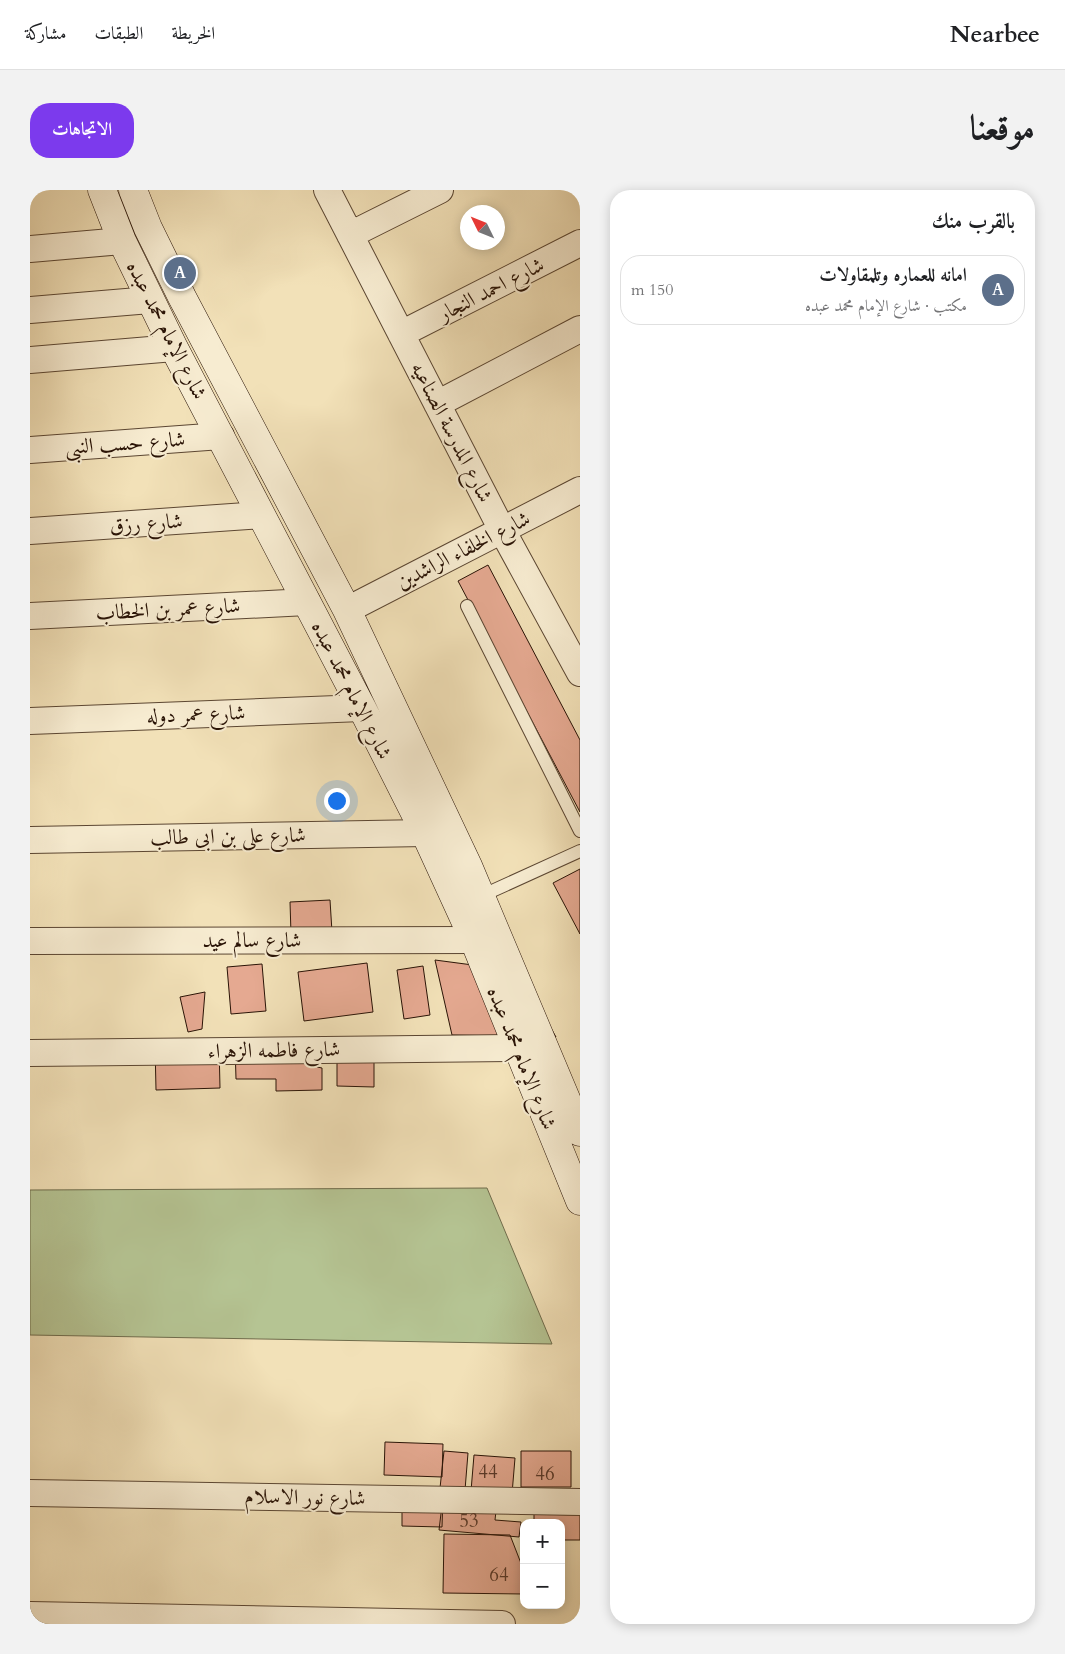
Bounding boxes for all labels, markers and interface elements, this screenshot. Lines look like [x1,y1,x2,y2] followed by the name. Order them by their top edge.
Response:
[950,18,1040,51] text: Nearbee
[25,21,66,46] text: مشاركة
[94,21,143,46] text: الطبقات
[171,21,215,46] text: الخريطة
[30,103,134,158] button: الاتجاهات
[970,104,1035,152] text: موقعنا
[460,205,505,250] north arrow
[932,207,1015,236] text: بالقرب منك
[432,250,551,332] street label: شارع احمد النجار
[164,254,196,292] pin: A
[116,256,214,406] street label: شارع الإمام محمد عبده
[819,262,967,288] text: امانه للعماره وتلمقاولات
[631,279,673,301] text: 150 m
[992,279,1004,301] text: A
[805,295,967,317] text: مكتب · شارع الإمام محمد عبده
[401,357,500,509] street label: شارع المدرسة الصناعيه
[64,425,186,465] street label: شارع حسب النبى
[391,504,537,599] street label: شارع الخلفاء الراشدين
[108,506,184,544] street label: شارع رزق
[95,591,241,631] street label: شارع عمر بن الخطاب
[301,616,399,766] street label: شارع الإمام محمد عبده
[146,698,246,734] street label: شارع عمر دوله
[324,788,350,814] your location
[150,821,306,855] street label: شارع على بن ابى طالب
[203,926,301,958] street label: شارع سالم عيد
[477,982,563,1135] street label: شارع الإمام محمد عبده
[207,1035,341,1069] street label: شارع فاطمه الزهراء
[478,1459,498,1485] house number: 44
[535,1461,555,1487] house number: 46
[244,1482,366,1516] street label: شارع نور الاسلام
[459,1508,479,1534] house number: 53
[520,1519,565,1609] map controls
[520,1519,565,1564] button: +
[489,1562,509,1588] house number: 64
[520,1564,565,1609] button: −

